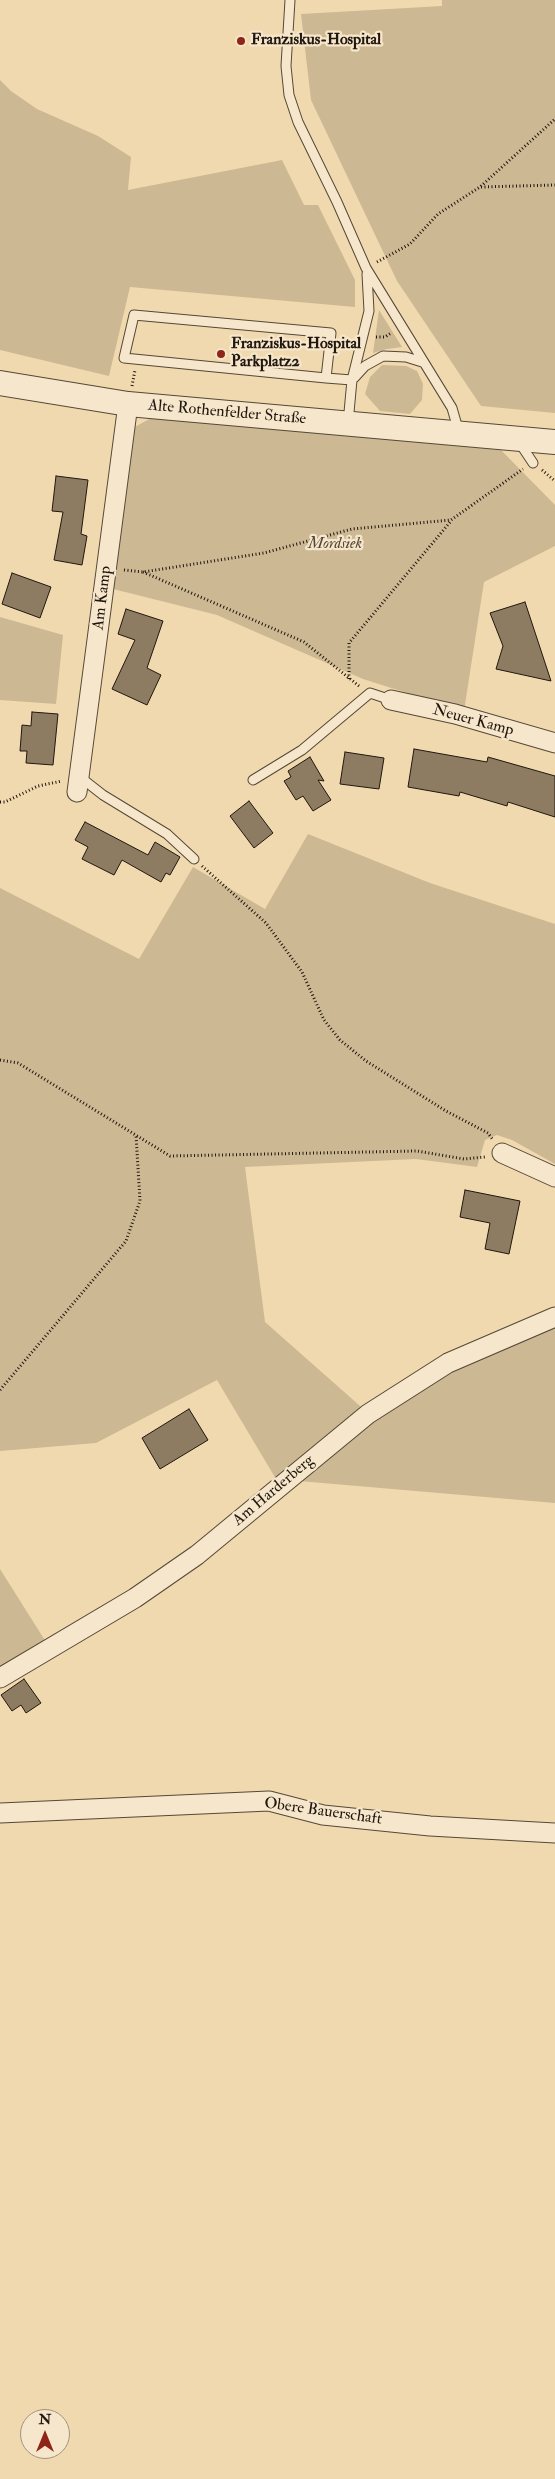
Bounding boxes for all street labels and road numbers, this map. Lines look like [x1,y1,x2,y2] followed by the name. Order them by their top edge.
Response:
[147,397,307,429] street label: Alte Rothenfelder Straße
[90,565,116,631] street label: Am Kamp
[430,701,516,741] street label: Neuer Kamp
[229,1451,319,1531] street label: Am Harderberg
[263,1794,383,1830] street label: Obere Bauerschaft

